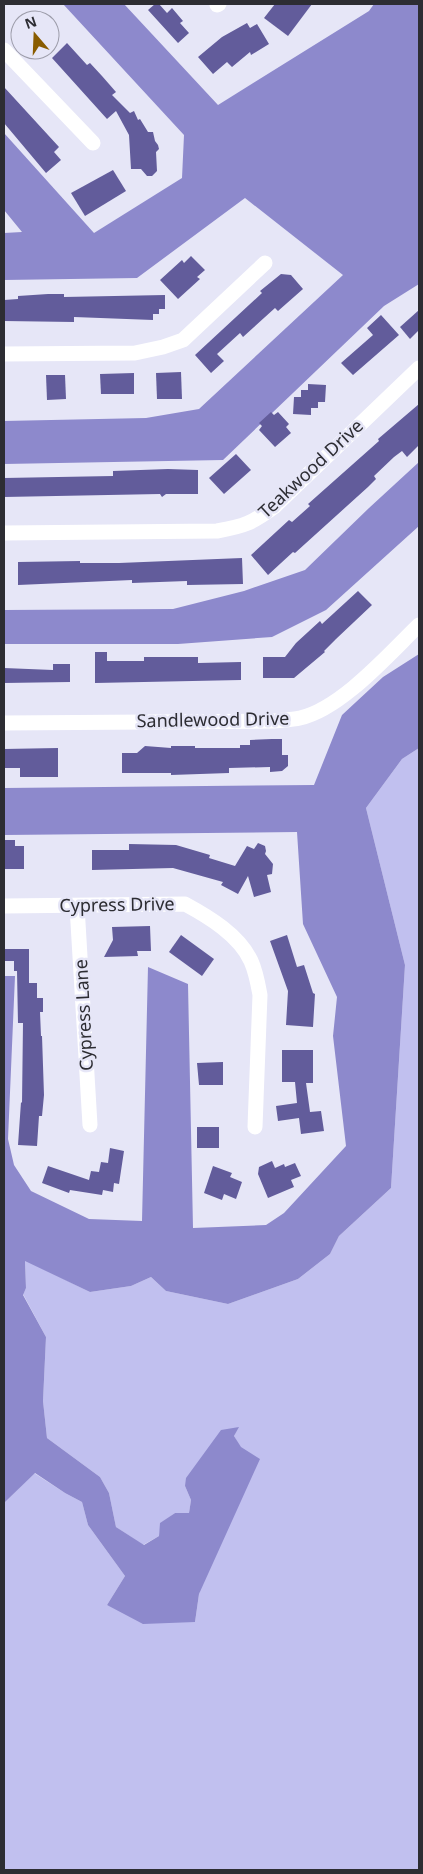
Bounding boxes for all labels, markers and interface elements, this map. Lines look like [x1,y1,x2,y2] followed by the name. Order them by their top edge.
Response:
[10,10,60,60] north arrow
[22,11,39,33] text: N
[253,414,368,523] street label: Teakwood Drive
[136,706,290,732] street label: Sandlewood Drive
[59,891,175,917] street label: Cypress Drive
[68,959,98,1071] street label: Cypress Lane

